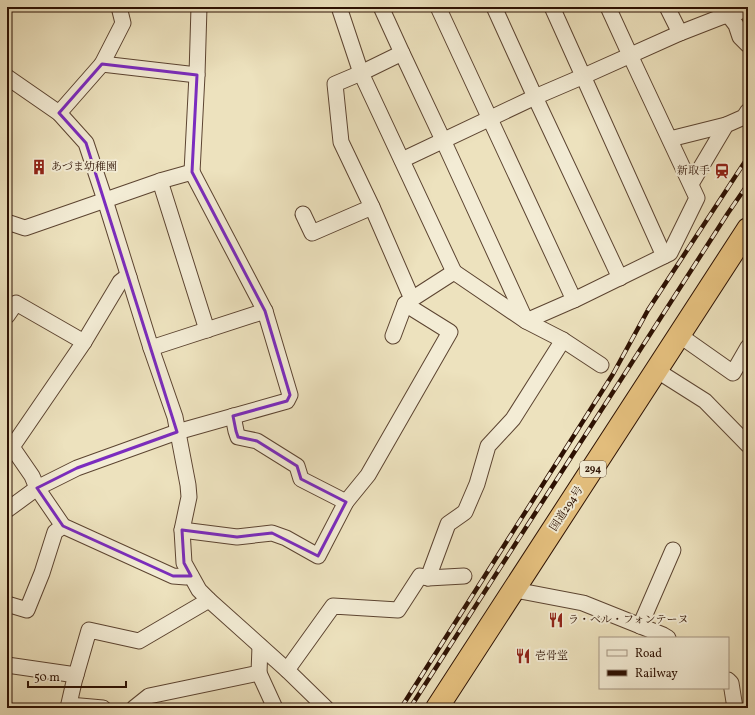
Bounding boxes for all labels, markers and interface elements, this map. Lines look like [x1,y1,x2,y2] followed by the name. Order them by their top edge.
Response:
[30,158,48,176] building icon: あづま幼稚園
[51,160,117,175] place label: あづま幼稚園
[713,162,731,180] station icon: 新取手
[677,164,710,179] place label: 新取手
[580,461,606,477] road number: 294
[547,484,587,534] street label: 国道294号
[547,611,565,629] restaurant icon: ラ・ベル・フォンテーヌ
[568,613,688,628] place label: ラ・ベル・フォンテーヌ
[599,637,729,689] legend
[635,646,662,662] text: Road
[514,647,532,665] restaurant icon: 壱骨堂
[535,649,568,664] place label: 壱骨堂
[28,663,126,689] scale bar
[635,666,678,682] text: Railway
[34,670,60,686] text: 50 m

